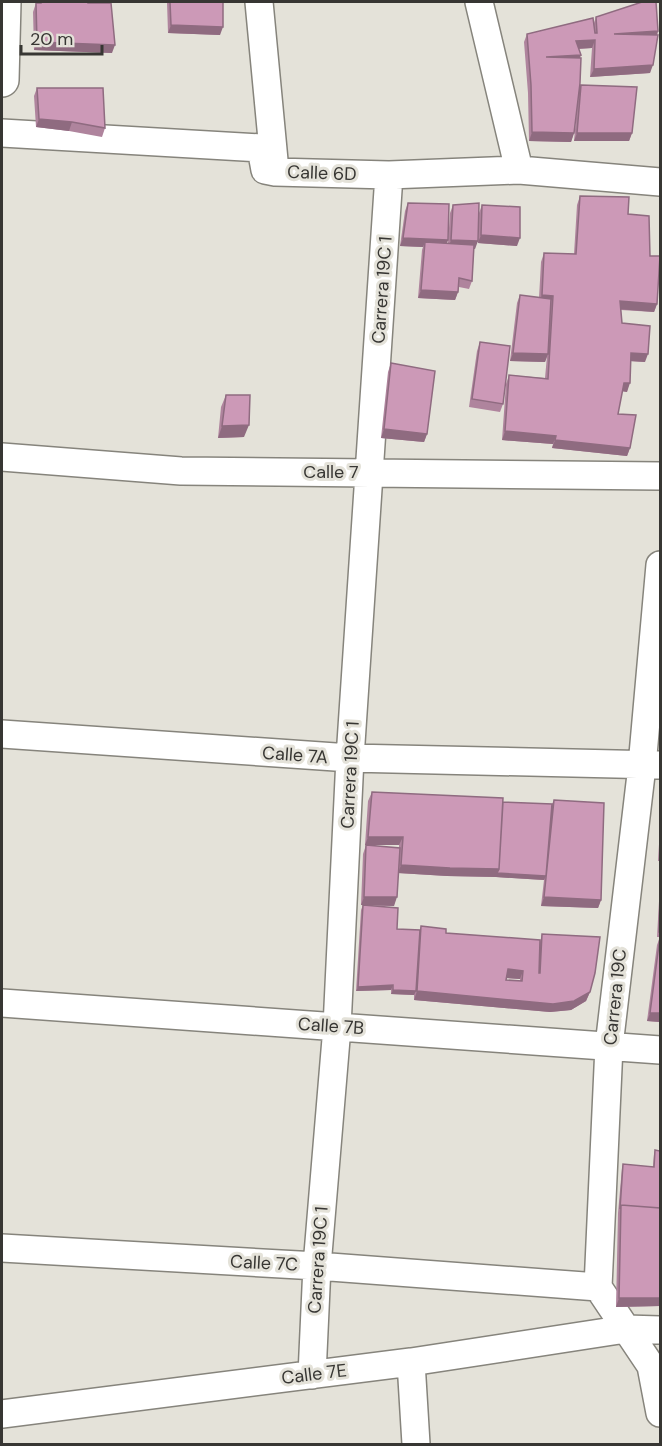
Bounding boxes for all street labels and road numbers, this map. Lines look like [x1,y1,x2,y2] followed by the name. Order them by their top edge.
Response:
[287,160,357,186] street label: Calle 6D
[366,236,398,344] street label: Carrera 19C 1
[303,460,359,484] street label: Calle 7
[335,721,365,829] street label: Carrera 19C 1
[261,741,329,769] street label: Calle 7A
[598,947,632,1046] street label: Carrera 19C
[297,1012,365,1040] street label: Calle 7B
[302,1206,334,1314] street label: Carrera 19C 1
[230,1249,299,1277] street label: Calle 7C
[280,1358,348,1390] street label: Calle 7E

